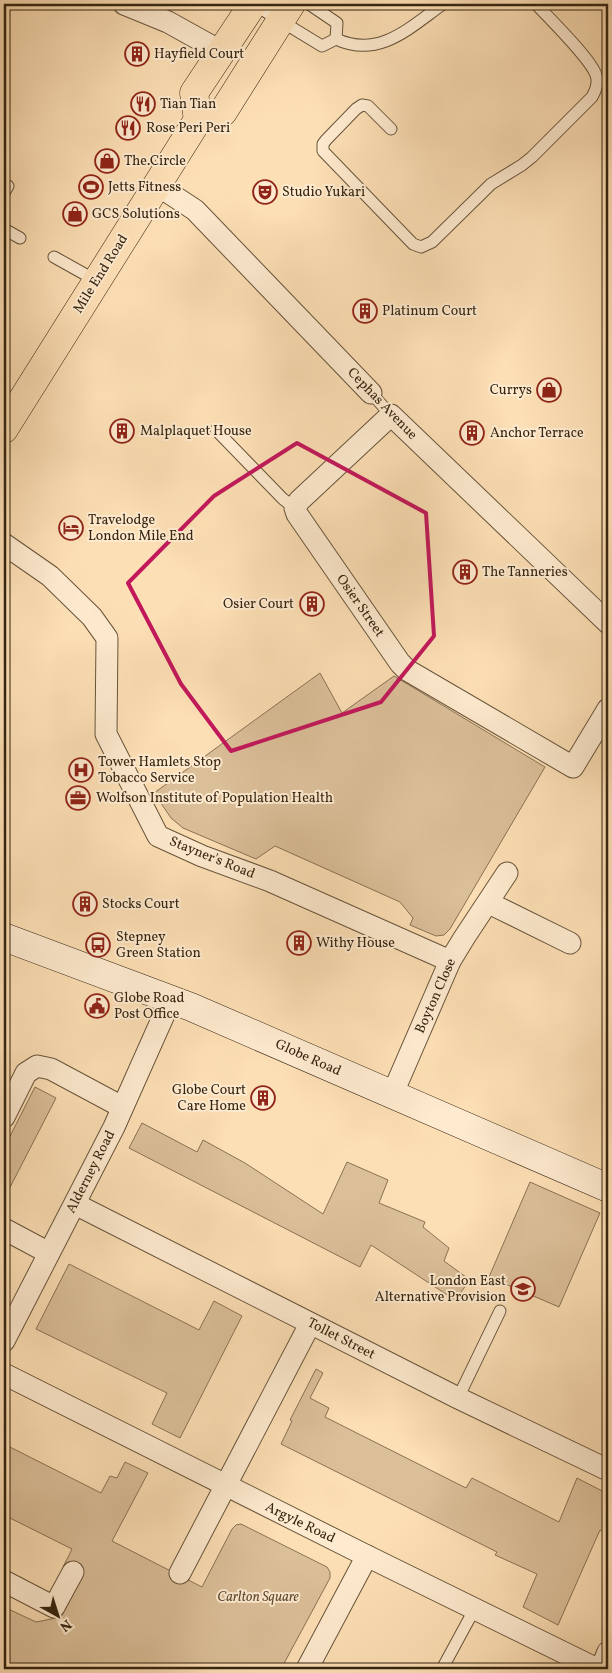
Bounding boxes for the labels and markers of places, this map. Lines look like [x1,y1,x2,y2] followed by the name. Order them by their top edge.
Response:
[124,41,150,67] building icon: Hayfield Court
[154,45,244,64] place label: Hayfield Court
[130,91,156,117] restaurant icon: Tian Tian
[160,95,216,114] place label: Tian Tian
[115,115,141,141] restaurant icon: Rose Peri Peri
[146,119,230,138] place label: Rose Peri Peri
[94,148,120,174] shop icon: The.Circle
[124,152,186,171] place label: The.Circle
[78,174,104,200] sports icon: Jetts Fitness
[108,178,181,197] place label: Jetts Fitness
[252,179,278,205] theatre icon: Studio Yukari
[282,183,365,202] place label: Studio Yukari
[62,201,88,227] shop icon: GCS Solutions
[92,205,180,224] place label: GCS Solutions
[352,298,378,324] building icon: Platinum Court
[382,302,477,321] place label: Platinum Court
[536,377,562,403] shop icon: Currys
[490,381,532,400] place label: Currys
[109,418,135,444] building icon: Malplaquet House
[459,420,485,446] building icon: Anchor Terrace
[140,422,252,441] place label: Malplaquet House
[490,424,584,443] place label: Anchor Terrace
[88,511,194,546] place label: Travelodge London Mile End
[58,515,84,541] hotel icon: Travelodge London Mile End
[452,559,478,585] building icon: The Tanneries
[482,563,568,582] place label: The Tanneries
[299,591,325,617] building icon: Osier Court
[223,595,294,614] place label: Osier Court
[98,753,221,788] place label: Tower Hamlets Stop Tobacco Service
[68,757,94,783] hospital icon: Tower Hamlets Stop Tobacco Service
[65,785,91,811] office icon: Wolfson Institute of Population Health
[96,789,333,808] place label: Wolfson Institute of Population Health
[72,891,98,917] building icon: Stocks Court
[102,895,180,914] place label: Stocks Court
[116,928,201,963] place label: Stepney Green Station
[286,930,312,956] building icon: Withy House
[85,932,111,958] bus stop icon: Stepney Green Station
[316,934,395,953] place label: Withy House
[114,989,185,1024] place label: Globe Road Post Office
[84,993,110,1019] public building icon: Globe Road Post Office
[172,1081,246,1116] place label: Globe Court Care Home
[250,1085,276,1111] building icon: Globe Court Care Home
[375,1272,506,1307] place label: London East Alternative Provision
[510,1276,536,1302] school or university icon: London East Alternative Provision

